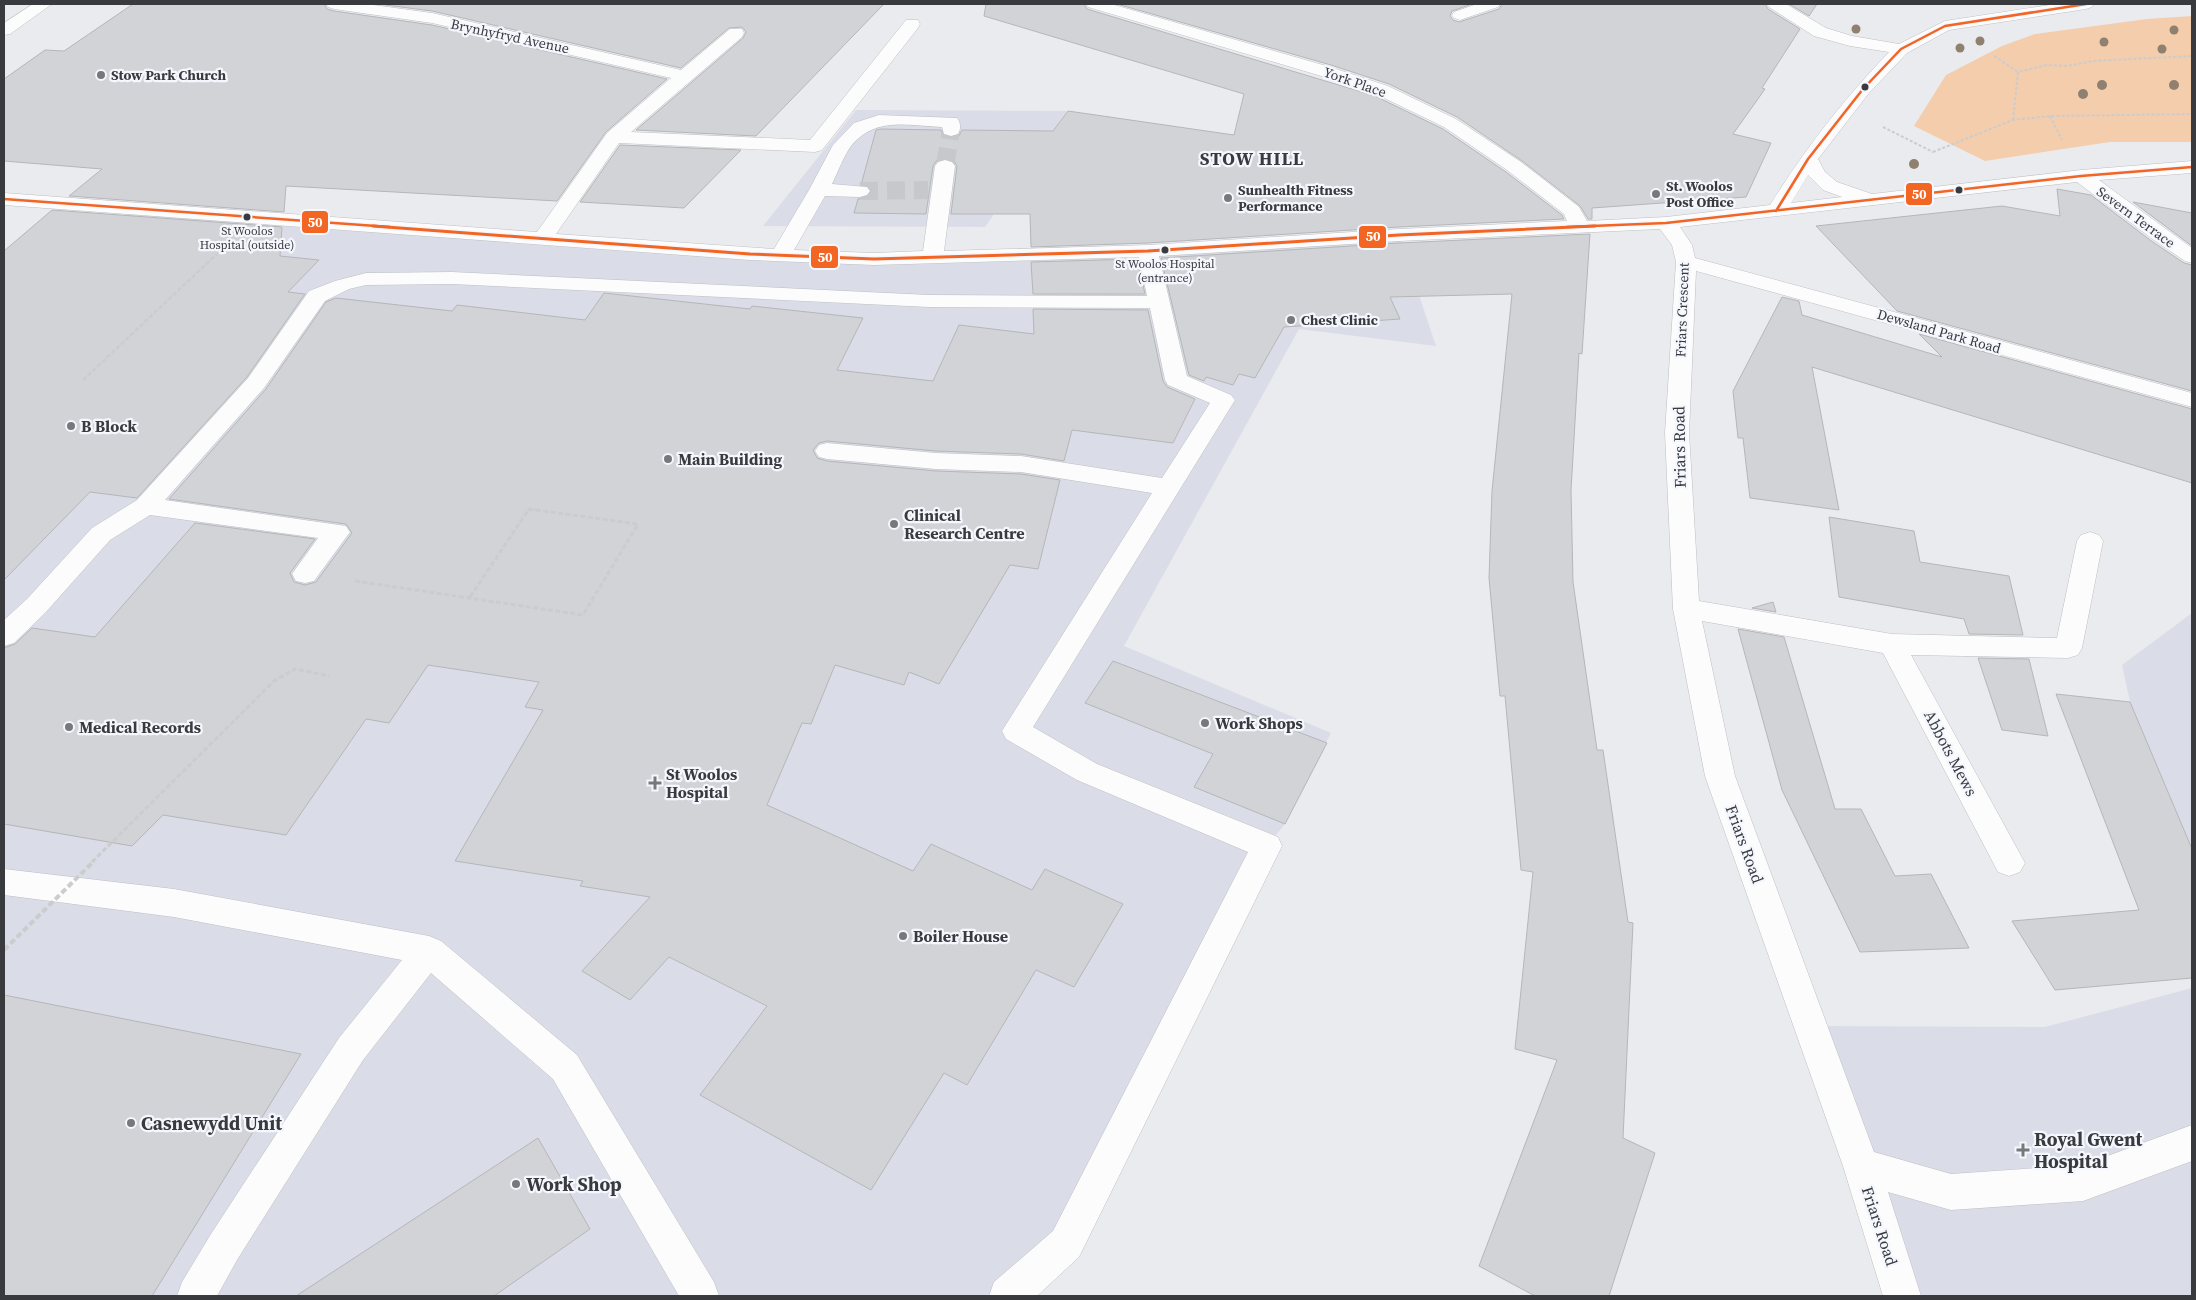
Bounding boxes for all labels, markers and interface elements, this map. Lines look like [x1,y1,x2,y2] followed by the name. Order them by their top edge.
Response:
[449,14,571,58] street label: Brynhyfryd Avenue
[1321,62,1389,102] street label: York Place
[111,65,226,85] place label: Stow Park Church
[95,69,107,81] marker: Stow Park Church
[1860,82,1870,92] unlabelled marker
[1200,146,1304,171] district label: STOW HILL
[1666,176,1734,212] place label: St. Woolos Post Office
[1238,180,1354,216] place label: Sunhealth Fitness Performance
[1905,182,1933,206] line badge: 50
[2093,182,2179,252] street label: Severn Terrace
[1911,184,1927,204] text: 50
[1954,185,1964,195] unlabelled marker
[1650,188,1662,200] marker: St. Woolos Post Office
[1222,192,1234,204] marker: Sunhealth Fitness Performance
[301,210,329,234] line badge: 50
[242,212,252,222] marker: St Woolos Hospital (outside)
[307,212,323,232] text: 50
[200,223,294,253] place label: St Woolos Hospital (outside)
[1358,225,1387,249] line badge: 50
[1365,226,1381,246] text: 50
[810,245,839,269] line badge: 50
[1160,245,1170,255] marker: St Woolos Hospital (entrance)
[817,247,833,267] text: 50
[1115,256,1215,286] place label: St Woolos Hospital (entrance)
[1670,262,1694,358] street label: Friars Crescent
[1875,304,2003,358] street label: Dewsland Park Road
[1301,310,1378,330] place label: Chest Clinic
[1285,314,1297,326] marker: Chest Clinic
[1667,406,1691,488] street label: Friars Road
[81,415,137,437] place label: B Block
[65,420,77,432] marker: B Block
[678,448,782,470] place label: Main Building
[662,453,674,465] marker: Main Building
[904,504,1025,544] place label: Clinical Research Centre
[888,518,900,530] marker: Clinical Research Centre
[1919,706,1983,800] street label: Abbots Mews
[1215,712,1303,734] place label: Work Shops
[79,716,201,738] place label: Medical Records
[1199,717,1211,729] marker: Work Shops
[63,721,75,733] marker: Medical Records
[666,763,737,803] place label: St Woolos Hospital
[648,776,662,790] marker: St Woolos Hospital
[1721,802,1769,886] street label: Friars Road
[913,925,1008,947] place label: Boiler House
[897,930,909,942] marker: Boiler House
[141,1110,282,1136] place label: Casnewydd Unit
[125,1117,137,1129] marker: Casnewydd Unit
[2034,1126,2143,1174] place label: Royal Gwent Hospital
[2016,1143,2030,1157] marker: Royal Gwent Hospital
[526,1171,622,1197] place label: Work Shop
[510,1178,522,1190] marker: Work Shop
[1857,1184,1903,1268] street label: Friars Road

